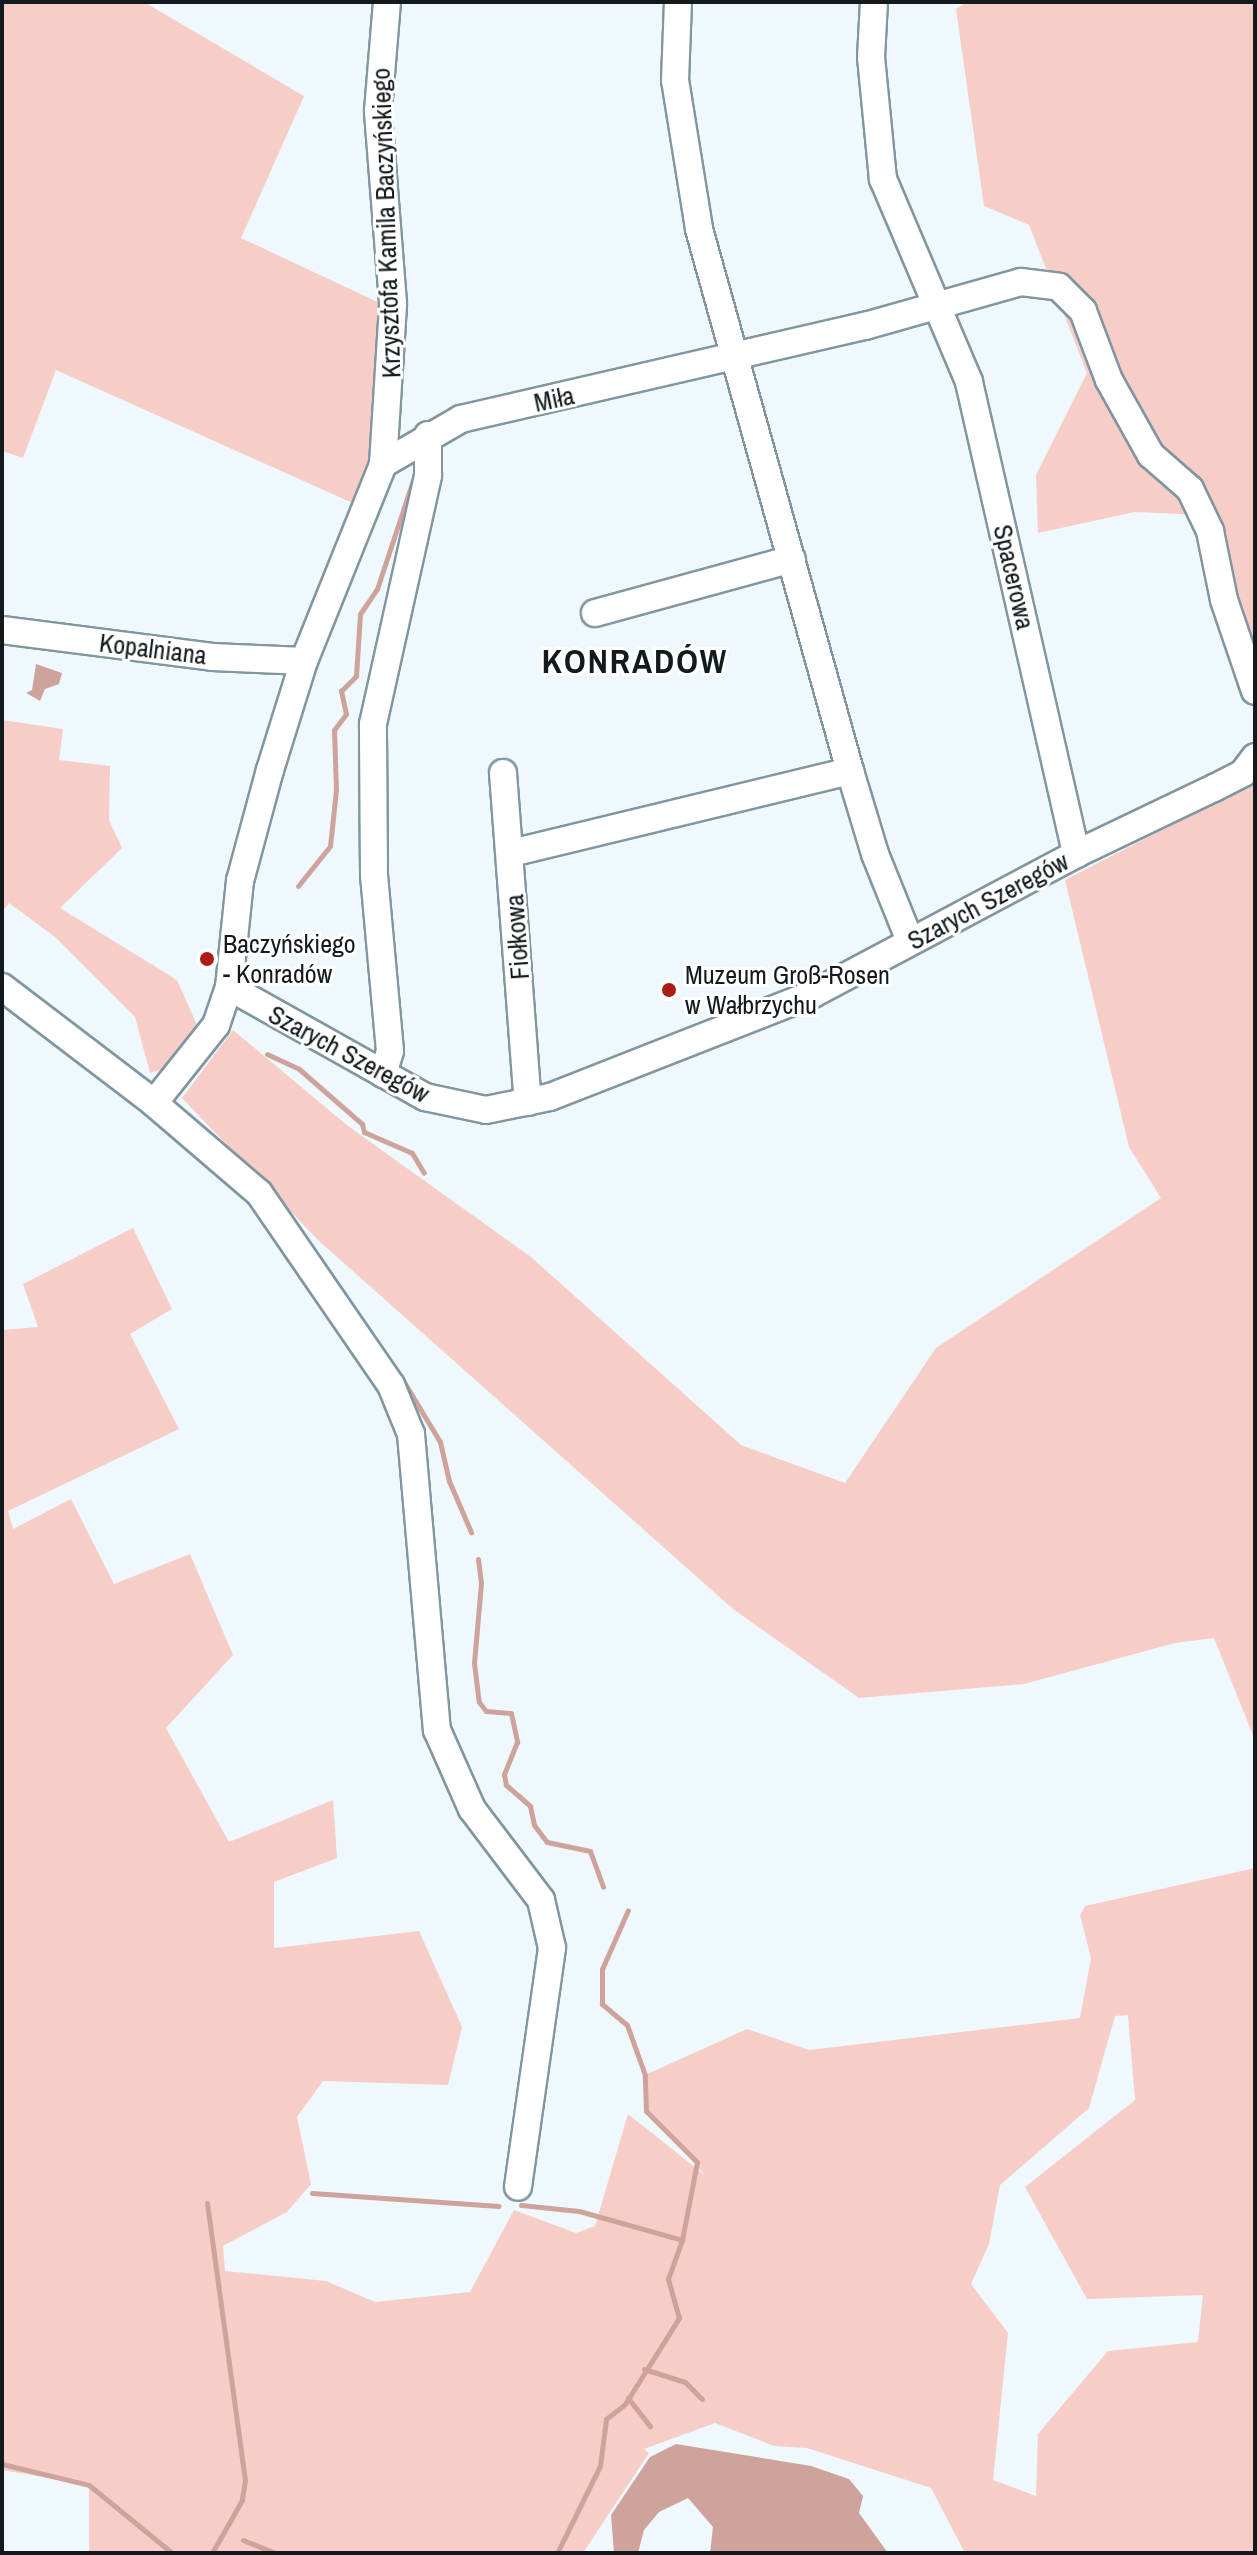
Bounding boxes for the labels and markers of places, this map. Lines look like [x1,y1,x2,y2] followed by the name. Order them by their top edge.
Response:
[223,928,356,990] place label: Baczyńskiego - Konradów
[198,950,216,968] marker: Baczyńskiego - Konradów
[685,959,890,1020] place label: Muzeum Groß-Rosen w Wałbrzychu
[660,981,678,999] marker: Muzeum Groß-Rosen w Wałbrzychu

